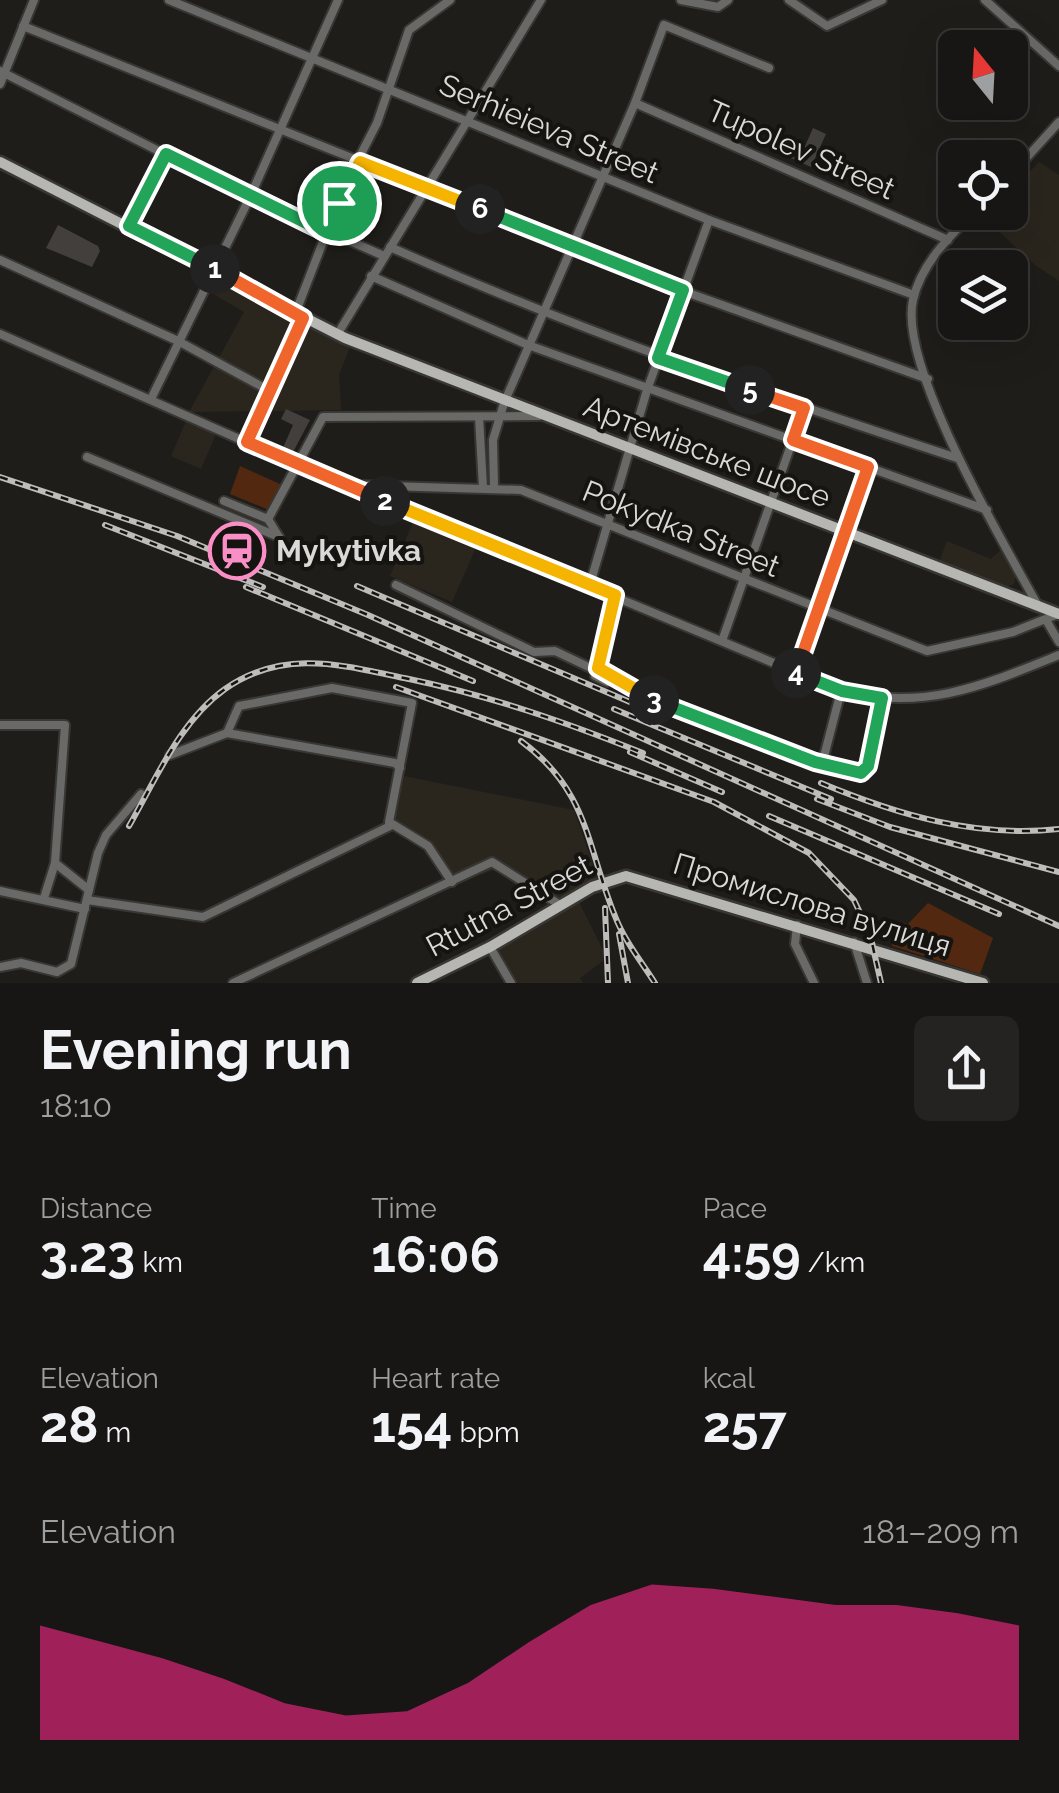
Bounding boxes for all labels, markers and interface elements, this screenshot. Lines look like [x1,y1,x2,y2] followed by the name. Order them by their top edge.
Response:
[938,30,1028,120] north arrow
[938,30,1028,340] map controls
[434,67,664,190] street label: Serhieieva Street
[702,93,900,206] street label: Tupolev Street
[938,140,1028,230] button: locate
[297,161,382,246] pin
[312,176,367,231] icon: arrive
[455,184,505,234] pin: 6
[472,192,489,225] text: 6
[190,244,240,294] pin: 1
[938,250,1028,340] button: layers
[208,252,222,285] text: 1
[725,365,775,415] pin: 5
[742,373,758,406] text: 5
[579,388,835,515] street label: Артемівське шосе
[578,473,785,584] street label: Pokydka Street
[360,476,410,526] pin: 2
[377,484,393,517] text: 2
[207,521,267,581] station icon: Mykytivka
[276,533,421,568] place label: Mykytivka
[771,648,821,698] pin: 4
[788,656,804,689] text: 4
[629,675,679,725] pin: 3
[646,683,662,716] text: 3
[669,846,955,963] street label: Промислова вулиця
[420,847,597,964] street label: Rtutna Street
[914,1016,1019,1121] button: share
[40,1017,352,1082] text: Evening run
[40,1087,112,1124] text: 18:10
[40,1192,152,1225] text: Distance
[371,1192,437,1225] text: Time
[703,1192,767,1225] text: Pace
[40,1225,135,1284] text: 3.23
[371,1225,500,1284] text: 16:06
[703,1225,801,1284] text: 4:59
[135,1246,183,1279] text: km
[801,1246,865,1279] text: /km
[40,1362,159,1395] text: Elevation
[371,1362,500,1395] text: Heart rate
[703,1362,755,1395] text: kcal
[40,1395,98,1454] text: 28
[371,1395,452,1454] text: 154
[703,1395,787,1454] text: 257
[98,1416,131,1449] text: m
[452,1416,520,1449] text: bpm
[40,1513,176,1550] text: Elevation
[862,1513,1019,1550] text: 181–209 m

